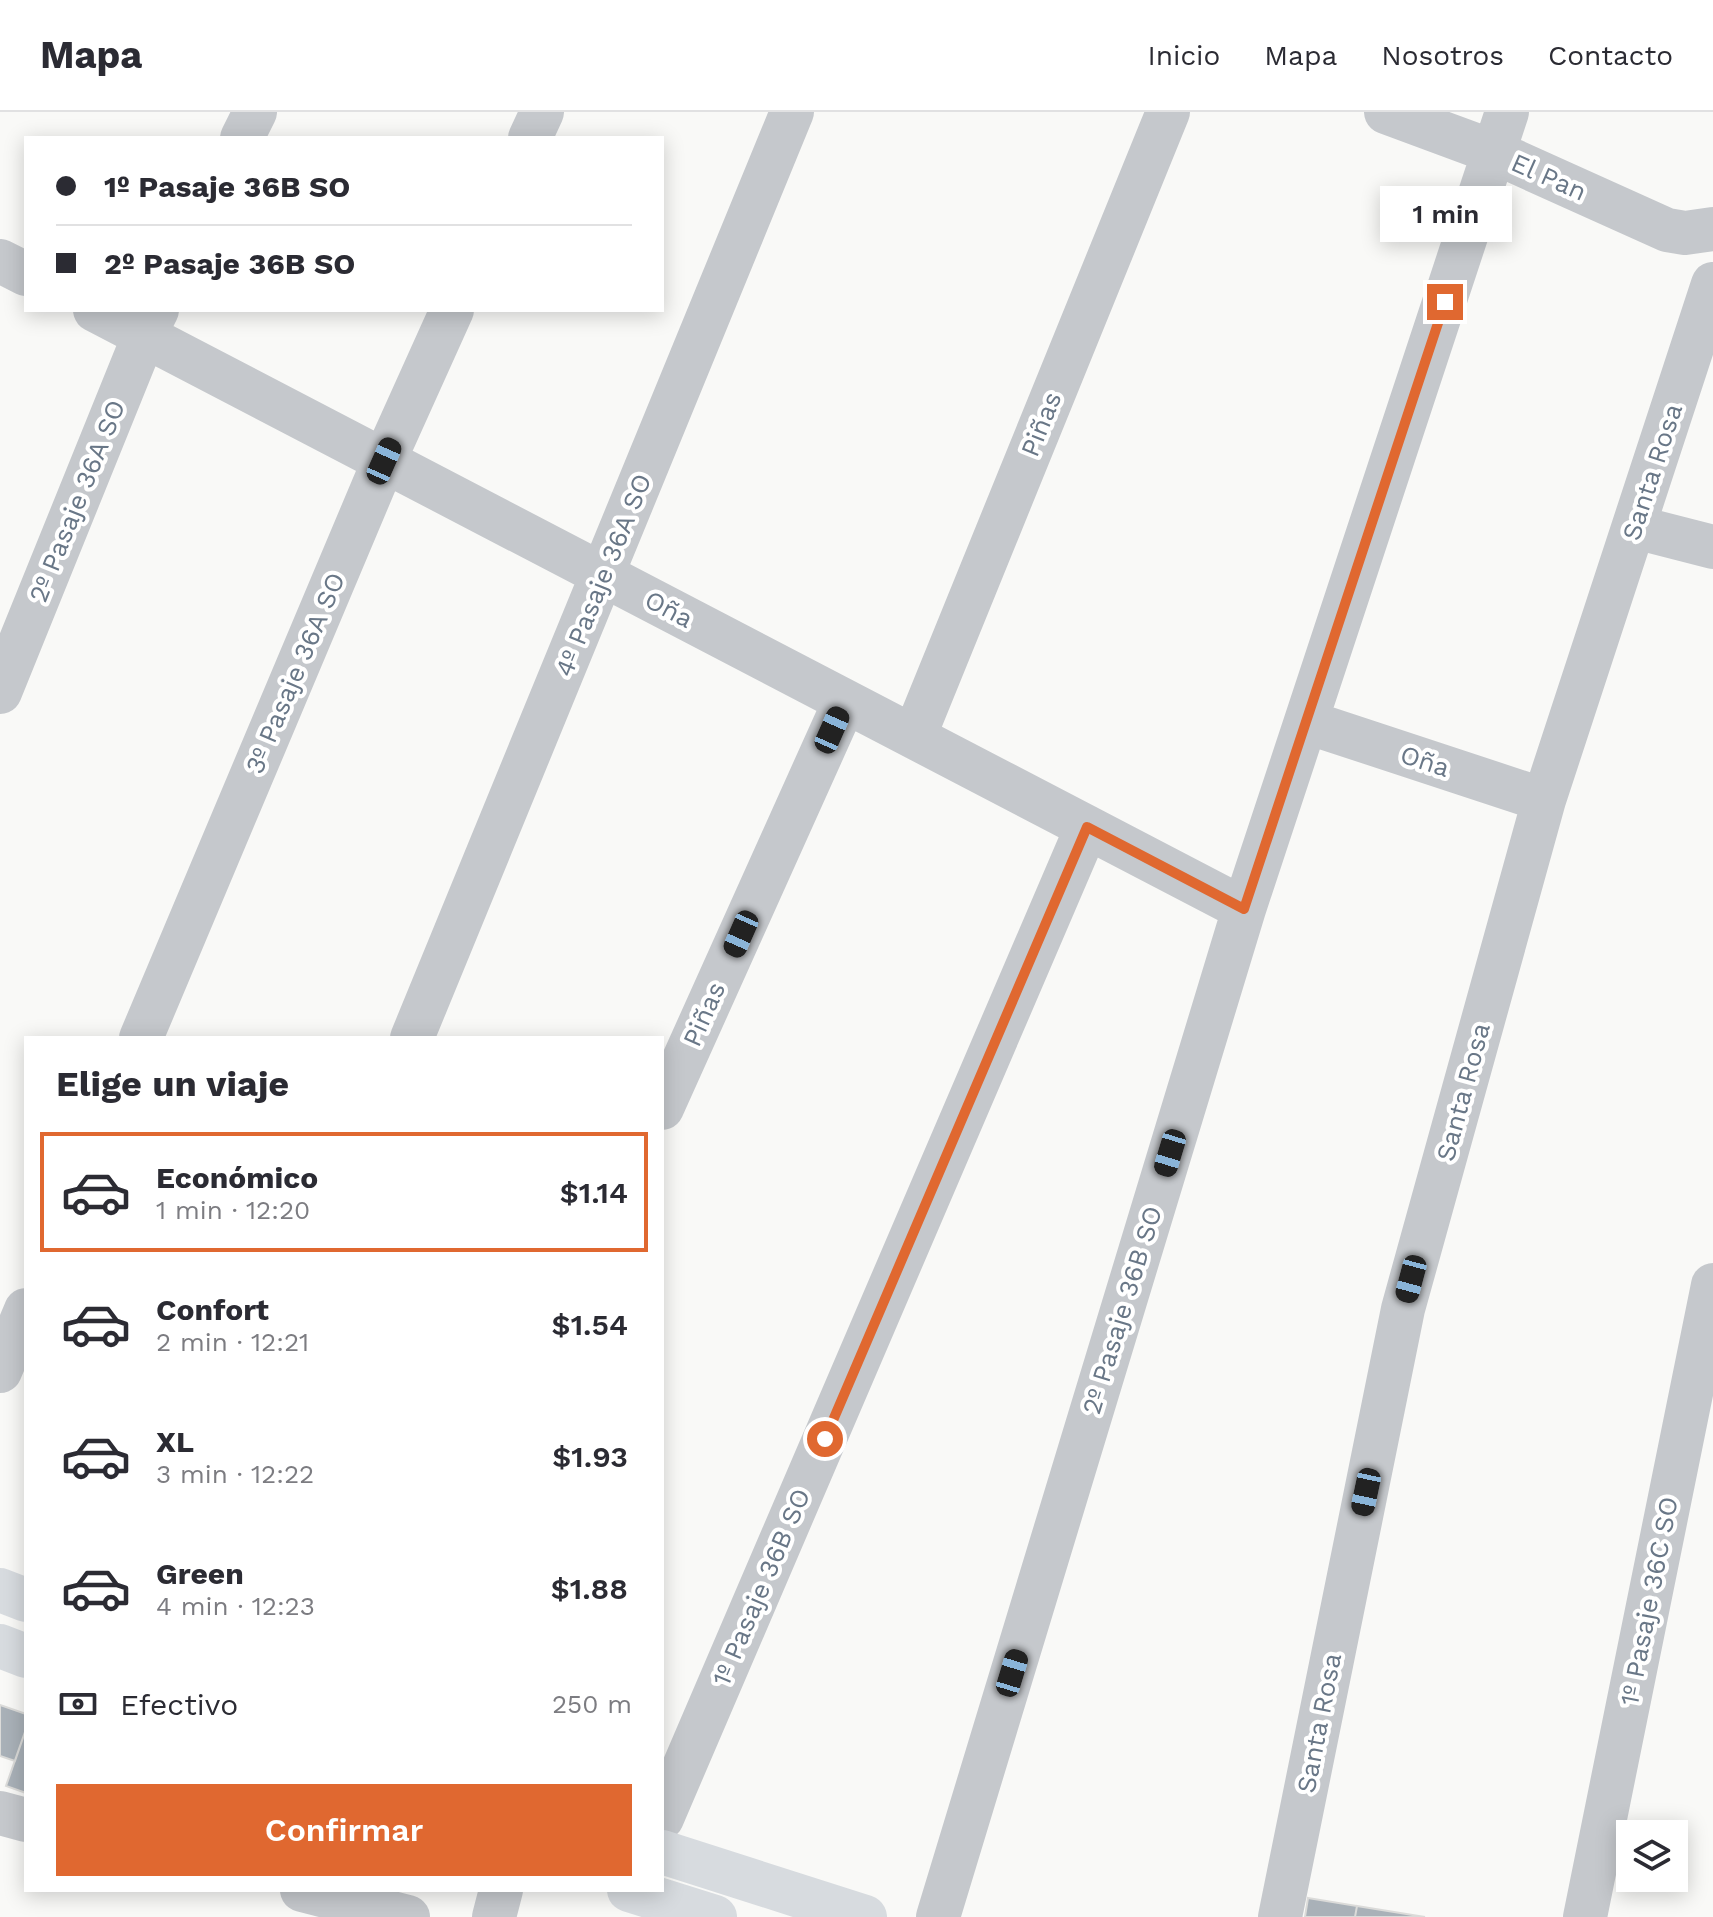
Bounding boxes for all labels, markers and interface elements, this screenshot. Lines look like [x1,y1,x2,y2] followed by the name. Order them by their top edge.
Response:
[40,33,142,77] text: Mapa
[1148,39,1220,72] text: Inicio
[1264,39,1337,72] text: Mapa
[1381,39,1504,72] text: Nosotros
[1548,39,1673,72] text: Contacto
[1507,147,1591,207] street label: El Pan
[104,169,350,204] text: 1º Pasaje 36B SO
[1379,186,1511,242] callout: 1 min
[1413,199,1479,229] text: 1 min
[104,246,355,281] text: 2º Pasaje 36B SO
[1427,284,1463,320] route end
[1014,387,1068,461] street label: Piñas
[23,396,131,606] street label: 2º Pasaje 36A SO
[1616,400,1688,544] street label: Santa Rosa
[363,434,405,488] car
[549,469,657,681] street label: 4º Pasaje 36A SO
[239,568,351,778] street label: 3º Pasaje 36A SO
[640,584,698,634] street label: Oña
[811,703,853,757] car
[1397,739,1454,783] street label: Oña
[720,907,762,961] car
[677,977,731,1051] street label: Piñas
[1430,1019,1496,1164] street label: Santa Rosa
[56,1063,289,1105] text: Elige un viaje
[1152,1127,1188,1179] car
[60,1156,132,1228] icon: car
[156,1160,318,1195] text: Económico
[560,1175,628,1210] text: $1.14
[156,1195,310,1225] text: 1 min · 12:20
[1076,1202,1168,1418] street label: 2º Pasaje 36B SO
[1393,1253,1429,1305] car
[60,1288,132,1360] icon: car
[156,1292,269,1327] text: Confort
[552,1307,628,1342] text: $1.54
[156,1327,309,1357] text: 2 min · 12:21
[60,1420,132,1492] icon: car
[807,1421,843,1457] route start
[156,1424,194,1459] text: XL
[552,1439,628,1474] text: $1.93
[156,1459,314,1489] text: 3 min · 12:22
[1349,1466,1383,1518] car
[706,1484,816,1690] street label: 1º Pasaje 36B SO
[1614,1494,1684,1708] street label: 1º Pasaje 36C SO
[60,1552,132,1624] icon: car
[156,1556,244,1591] text: Green
[551,1571,628,1606] text: $1.88
[156,1591,315,1621] text: 4 min · 12:23
[994,1647,1030,1699] car
[1291,1650,1347,1795] street label: Santa Rosa
[56,1682,100,1726] icon: cash
[120,1687,238,1722] text: Efectivo
[552,1689,632,1719] text: 250 m
[56,1784,632,1876] button: Confirmar
[1616,1820,1688,1892] map controls
[1616,1820,1688,1892] button: layers

